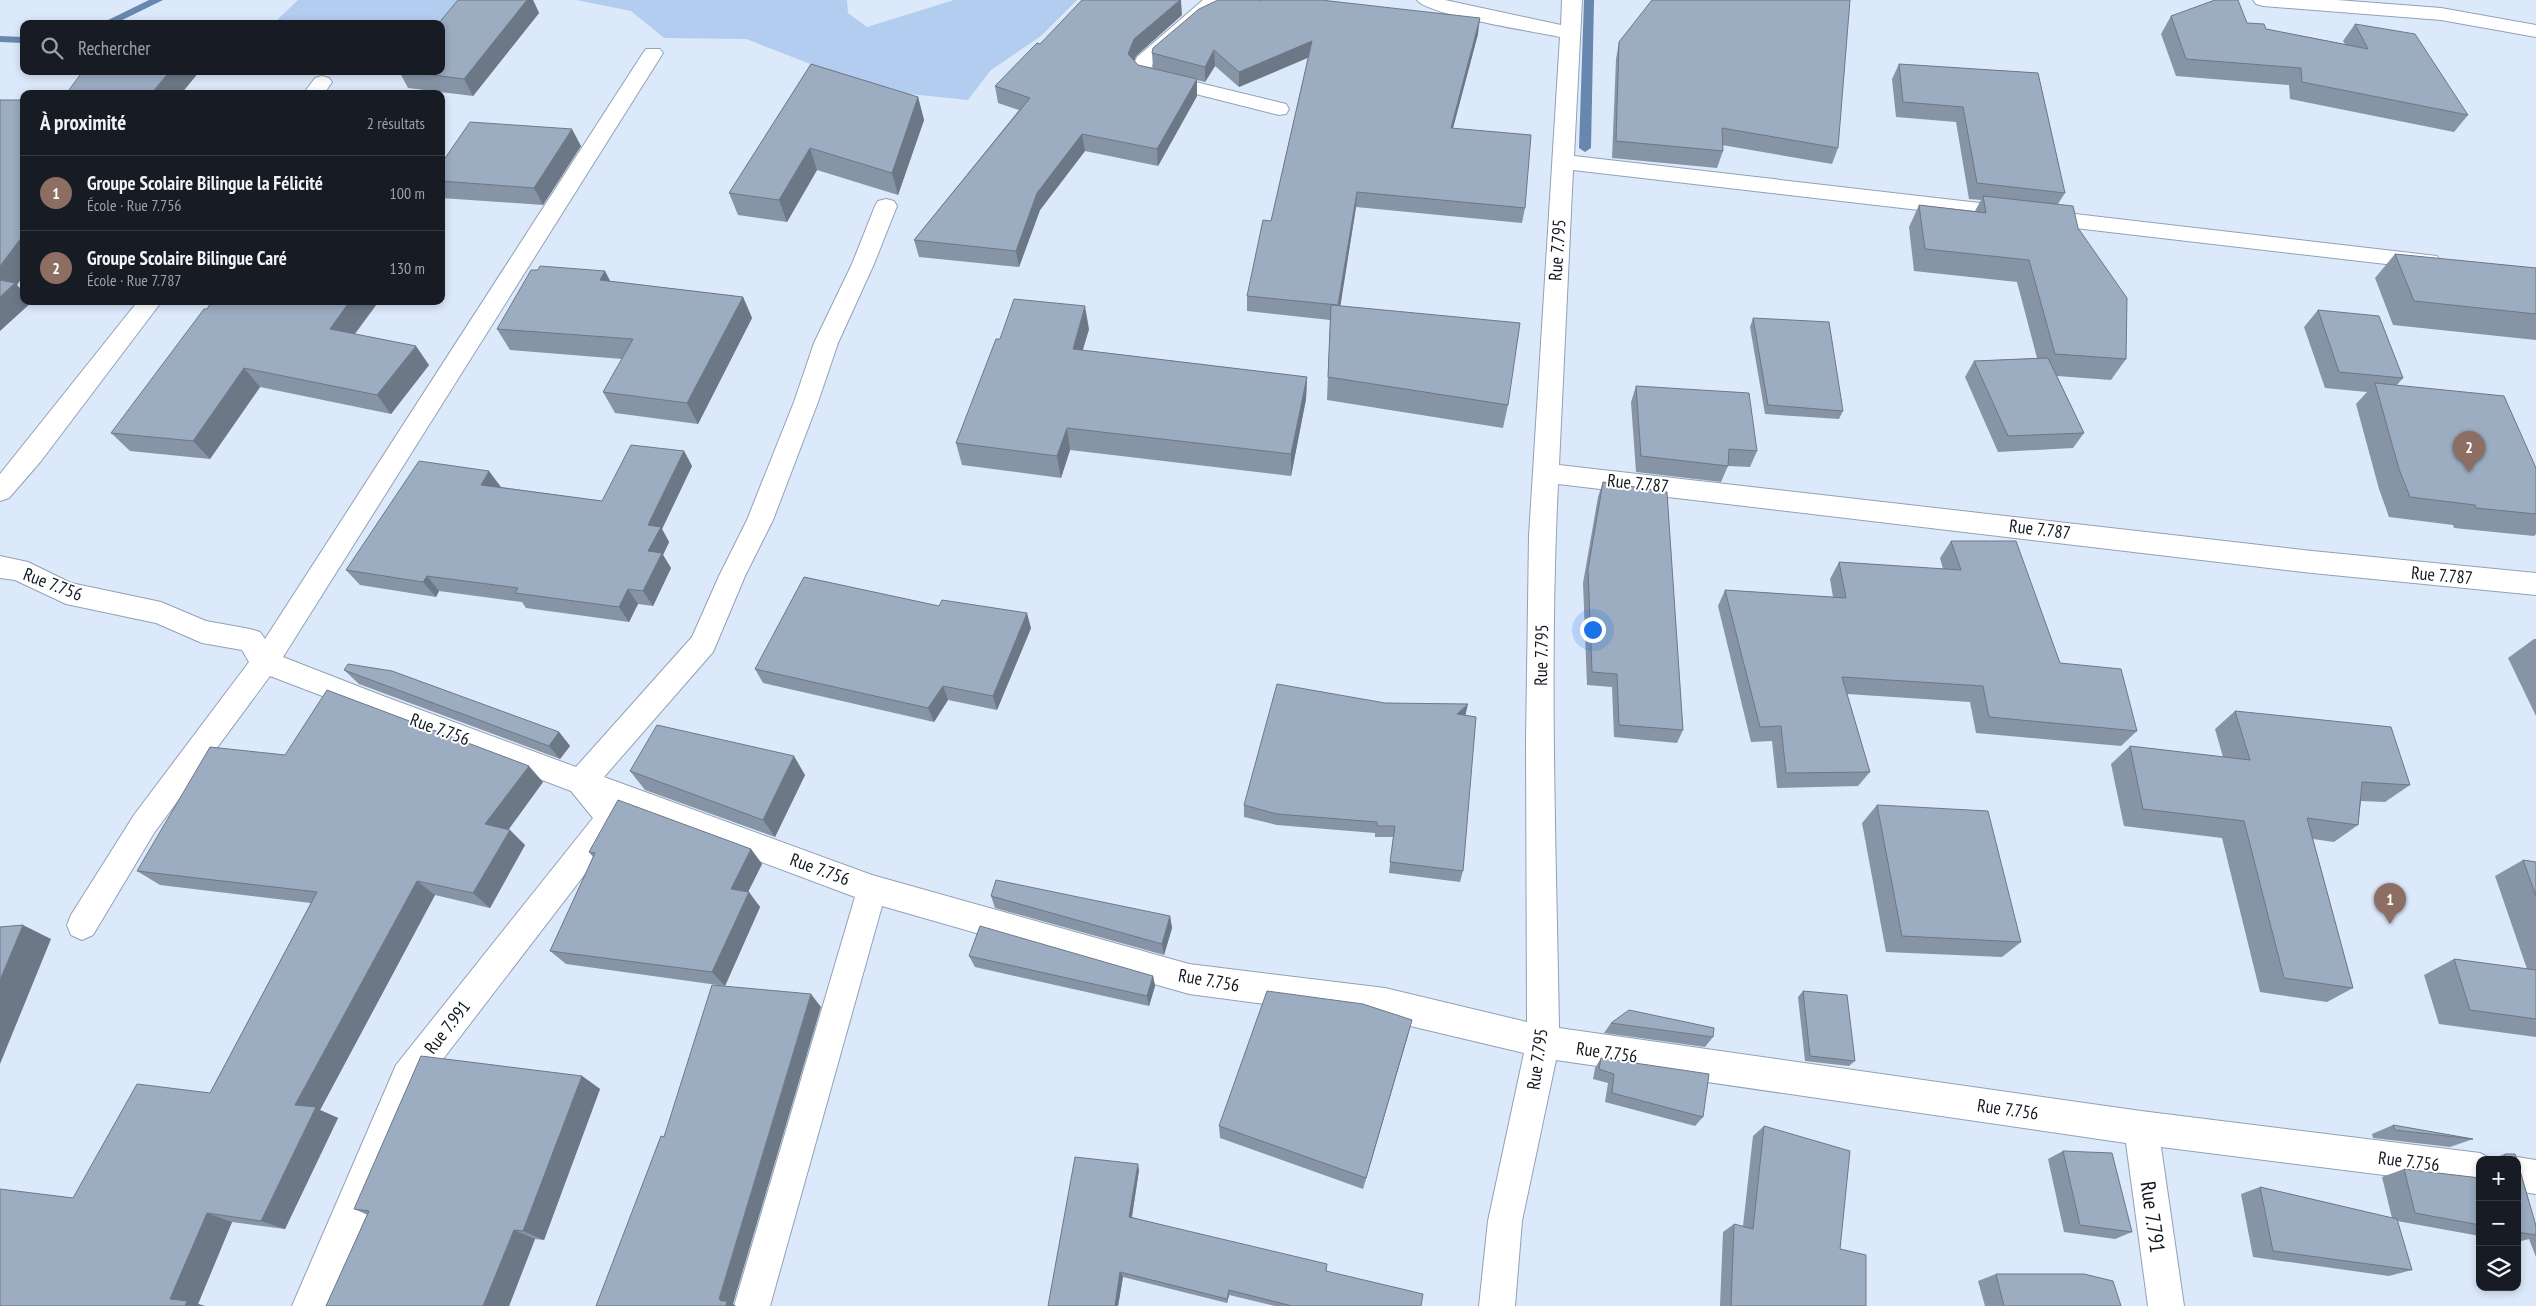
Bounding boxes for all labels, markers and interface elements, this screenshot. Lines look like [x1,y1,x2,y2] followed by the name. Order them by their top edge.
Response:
[20,20,445,75] search box
[38,34,66,62] icon: search
[78,36,150,60] text: Rechercher
[40,109,126,136] text: À proximité
[367,113,425,133] text: 2 résultats
[87,171,323,195] text: Groupe Scolaire Bilingue la Félicité
[52,183,60,203] text: 1
[390,183,425,203] text: 100 m
[87,195,182,215] text: École · Rue 7.756
[1543,218,1571,282] street label: Rue 7.795
[87,246,287,270] text: Groupe Scolaire Bilingue Caré
[52,258,60,278] text: 2
[390,258,425,278] text: 130 m
[87,270,182,290] text: École · Rue 7.787
[2453,431,2485,472] pin: 2
[1606,468,1670,498] street label: Rue 7.787
[2008,514,2072,544] street label: Rue 7.787
[2410,561,2474,589] street label: Rue 7.787
[20,562,86,606] street label: Rue 7.756
[1580,617,1606,643] your location
[1529,624,1553,686] street label: Rue 7.795
[407,708,473,750] street label: Rue 7.756
[787,848,853,890] street label: Rue 7.756
[2374,883,2406,924] pin: 1
[1177,963,1241,997] street label: Rue 7.756
[419,996,475,1058] street label: Rue 7.991
[1521,1027,1553,1091] street label: Rue 7.795
[1575,1036,1639,1068] street label: Rue 7.756
[1976,1093,2040,1125] street label: Rue 7.756
[2377,1146,2441,1176] street label: Rue 7.756
[2476,1156,2521,1291] map controls
[2476,1156,2521,1201] button: +
[2135,1179,2171,1255] street label: Rue 7.791
[2476,1201,2521,1246] button: −
[2476,1246,2521,1291] button: layers

